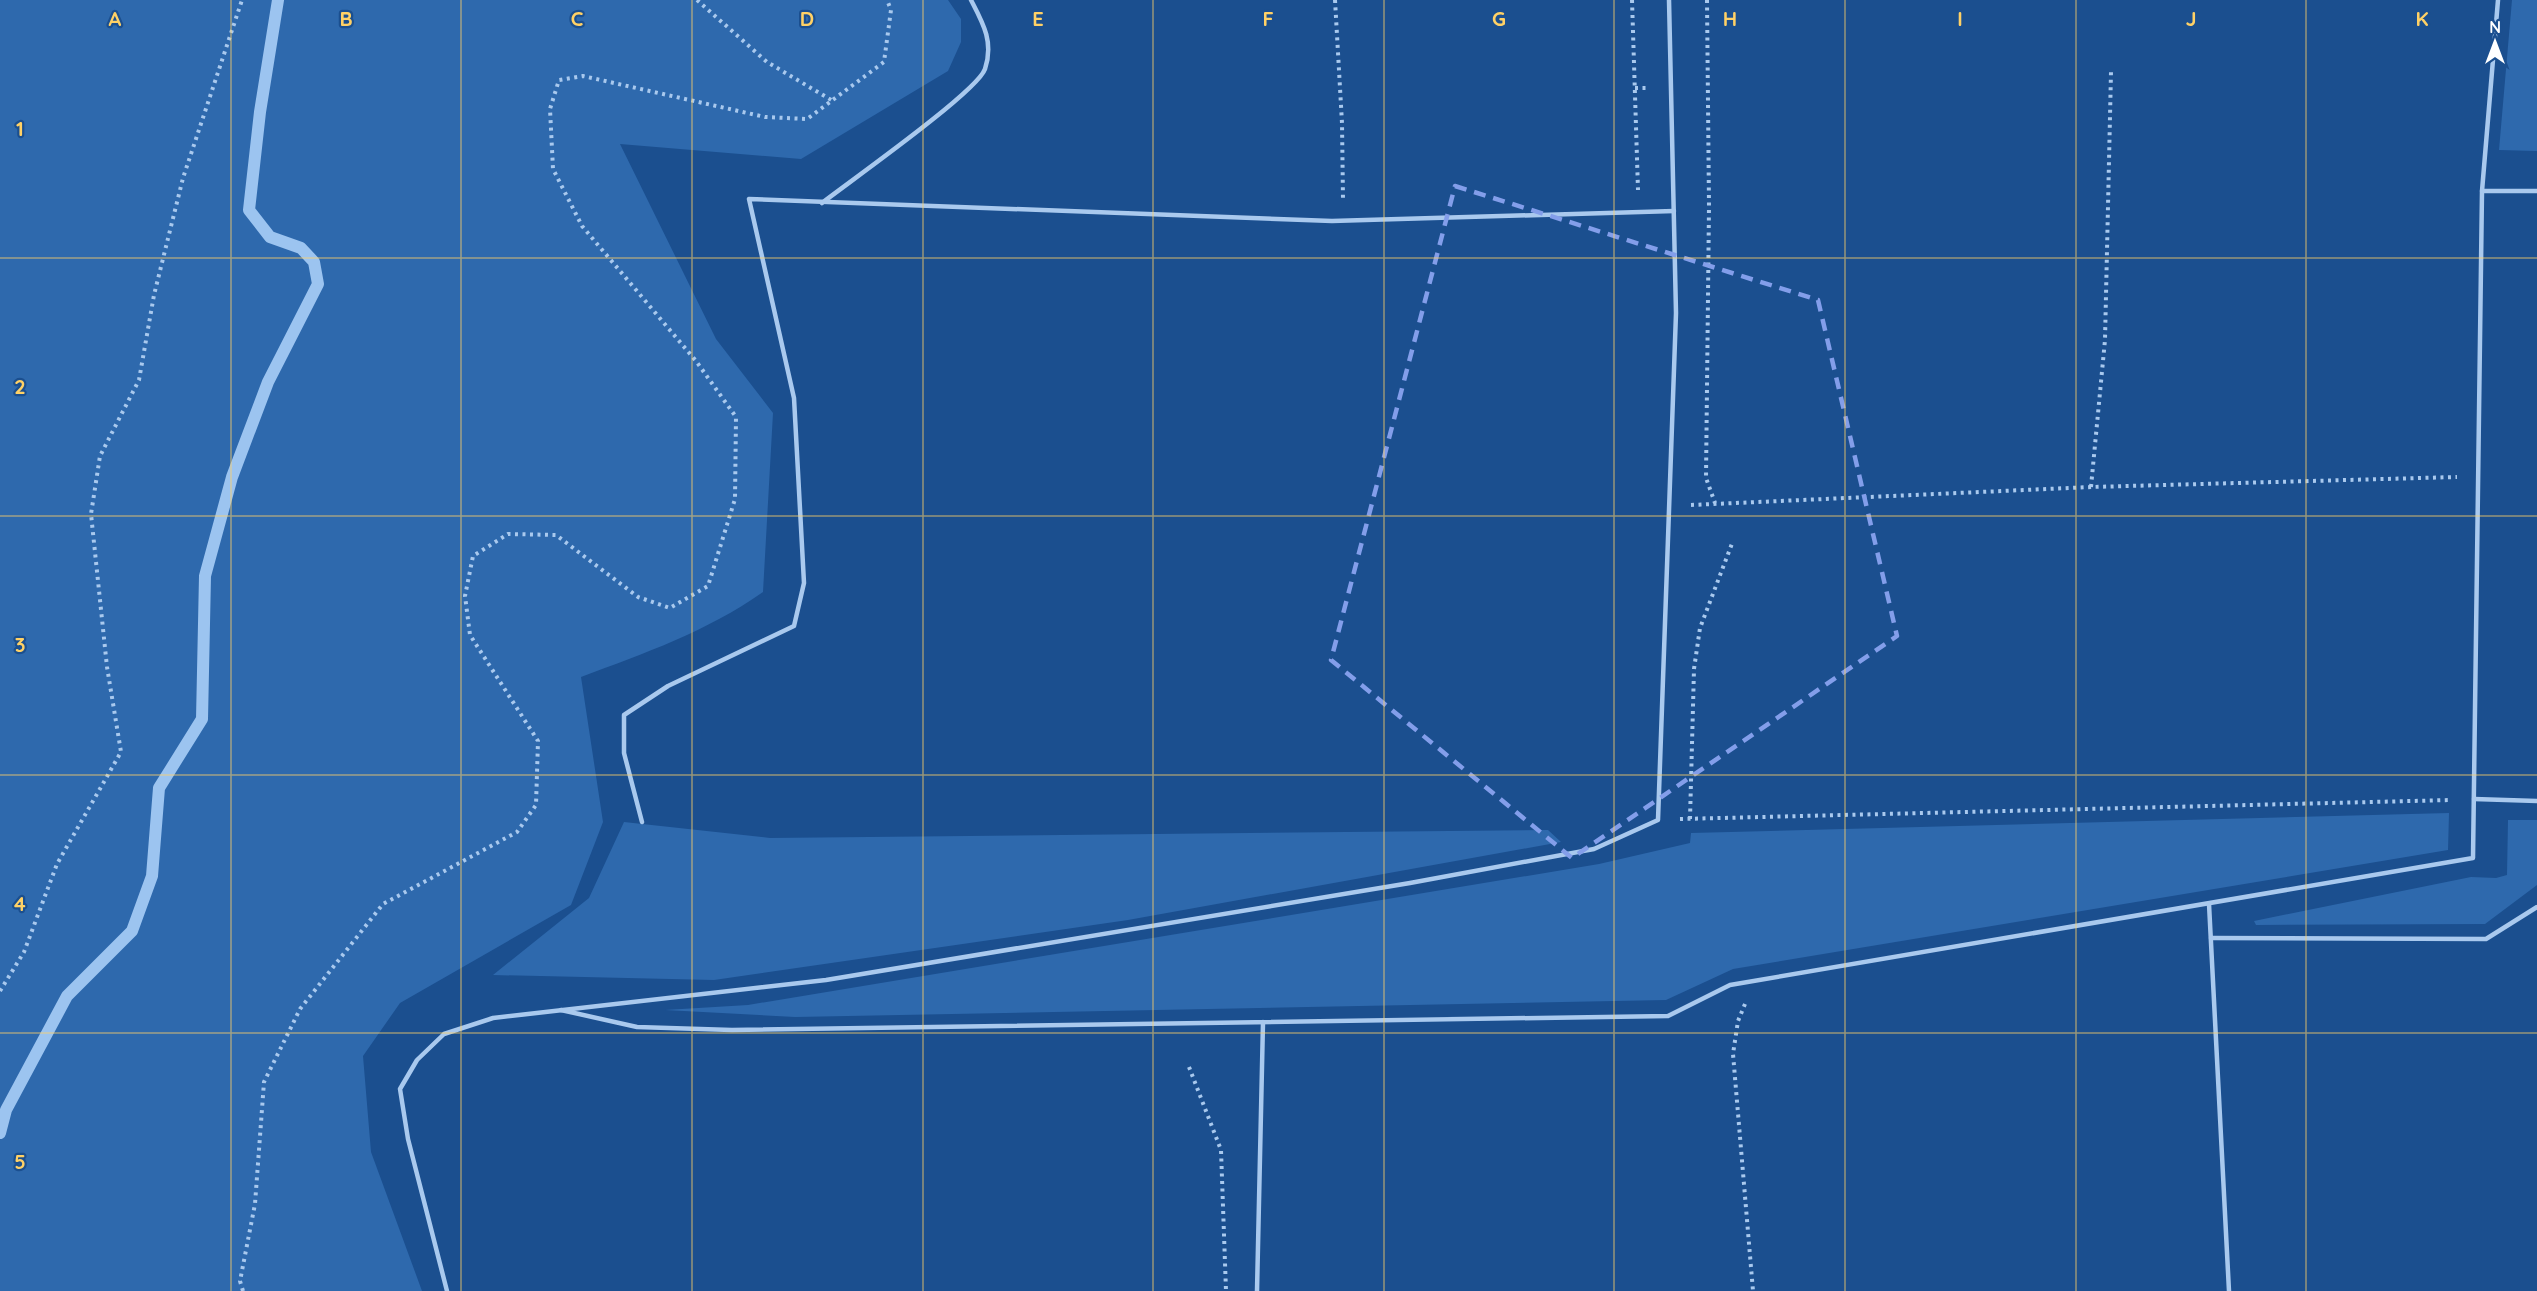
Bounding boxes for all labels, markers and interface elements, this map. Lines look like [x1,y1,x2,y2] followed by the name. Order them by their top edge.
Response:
[109,6,122,31] text: A
[339,6,353,31] text: B
[571,6,584,31] text: C
[800,6,814,31] text: D
[1032,6,1044,31] text: E
[1262,6,1274,31] text: F
[1492,6,1506,31] text: G
[1723,6,1737,31] text: H
[1957,6,1963,31] text: I
[2185,6,2197,31] text: J
[2415,6,2429,31] text: K
[2465,12,2525,72] north arrow
[2489,17,2501,37] text: N
[16,116,24,141] text: 1
[14,374,26,399] text: 2
[15,632,25,657] text: 3
[14,891,26,916] text: 4
[14,1149,26,1174] text: 5

